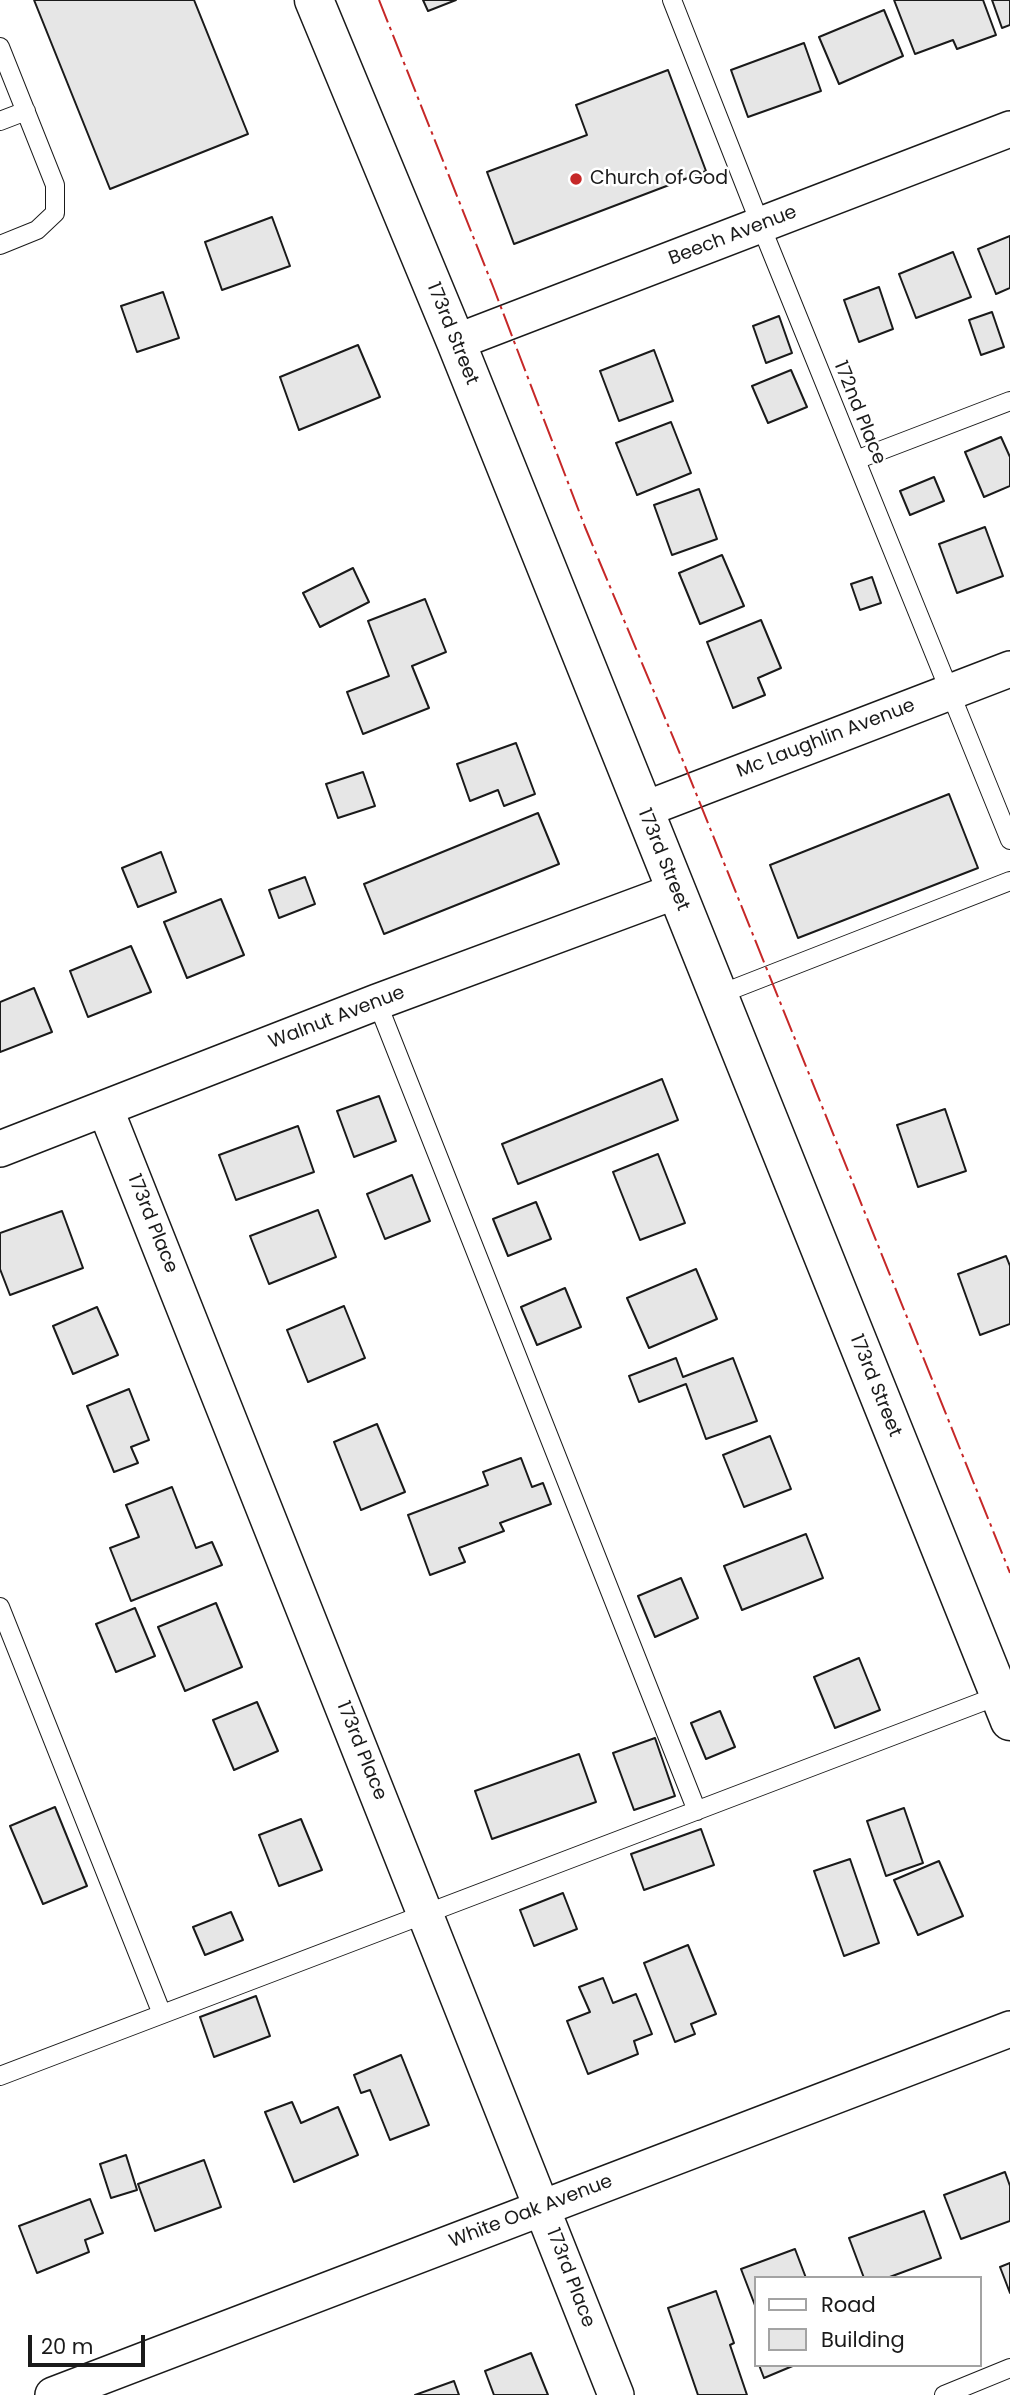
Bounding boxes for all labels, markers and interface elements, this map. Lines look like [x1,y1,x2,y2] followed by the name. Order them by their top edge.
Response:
[590,168,728,190] place label: Church of God
[568,171,584,187] marker: Church of God
[666,201,800,271] street label: Beech Avenue
[421,280,483,388] street label: 173rd Street
[828,358,890,468] street label: 172nd Place
[734,694,918,784] street label: Mc Laughlin Avenue
[632,806,694,914] street label: 173rd Street
[266,982,408,1054] street label: Walnut Avenue
[122,1171,182,1277] street label: 173rd Place
[844,1332,906,1440] street label: 173rd Street
[331,1698,391,1804] street label: 173rd Place
[446,2170,616,2254] street label: White Oak Avenue
[541,2225,599,2331] street label: 173rd Place
[754,2276,982,2367] legend
[821,2290,876,2319] text: Road
[32,2322,149,2366] scale bar
[821,2325,905,2354] text: Building
[41,2332,94,2361] text: 20 m

